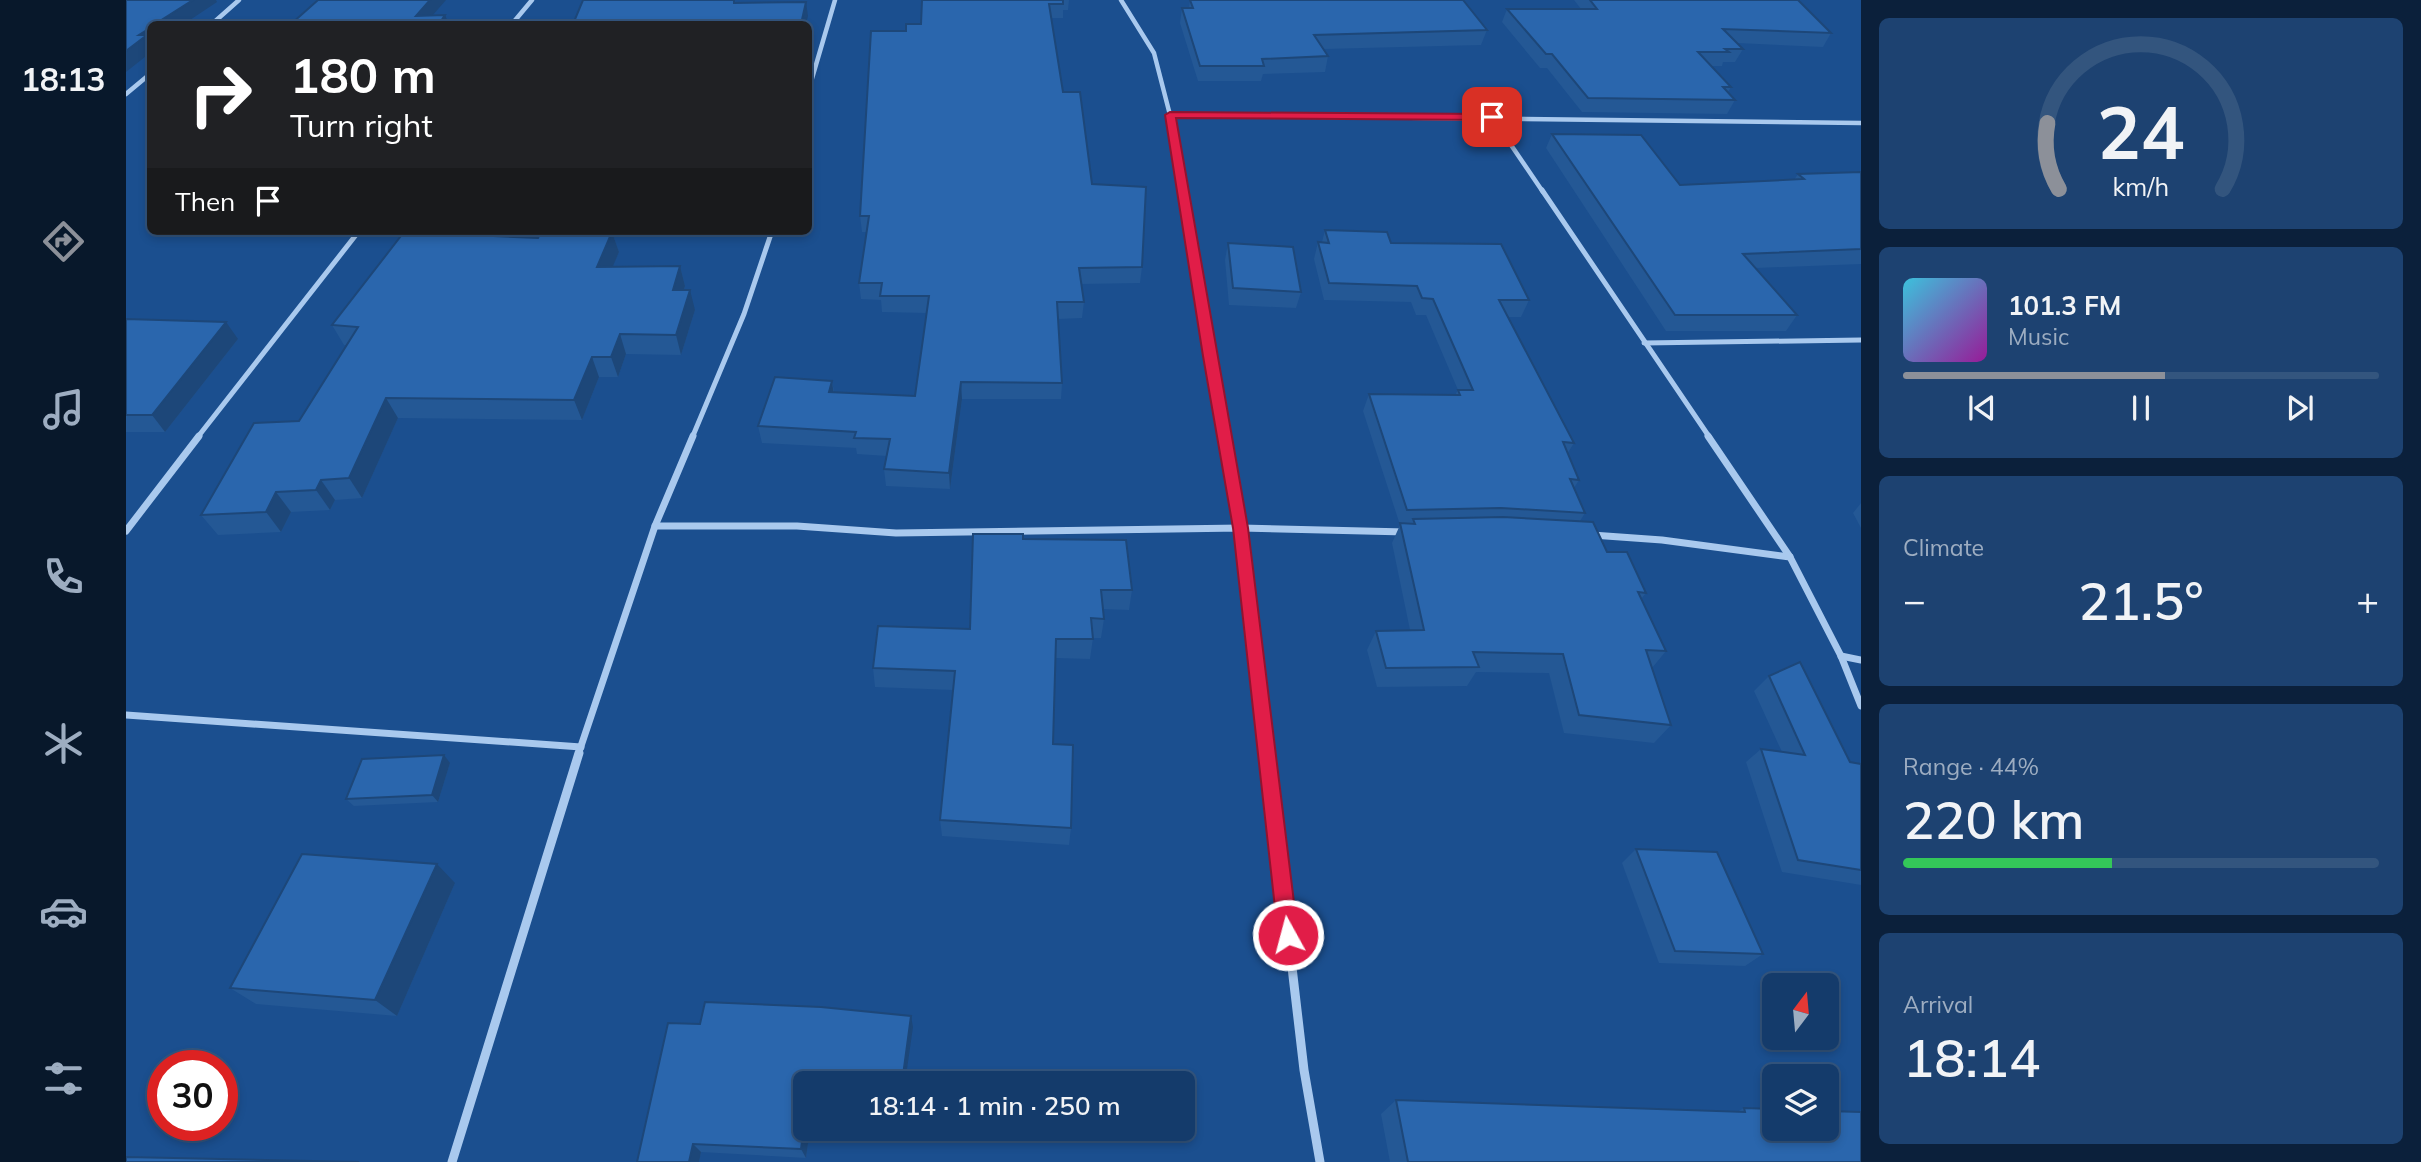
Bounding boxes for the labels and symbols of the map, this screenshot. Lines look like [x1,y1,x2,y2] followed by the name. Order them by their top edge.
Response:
[1462,87,1522,147] pin
[1251,898,1325,972] position arrow
[1762,973,1839,1050] north arrow
[147,1050,238,1141] speed limit sign: 30

